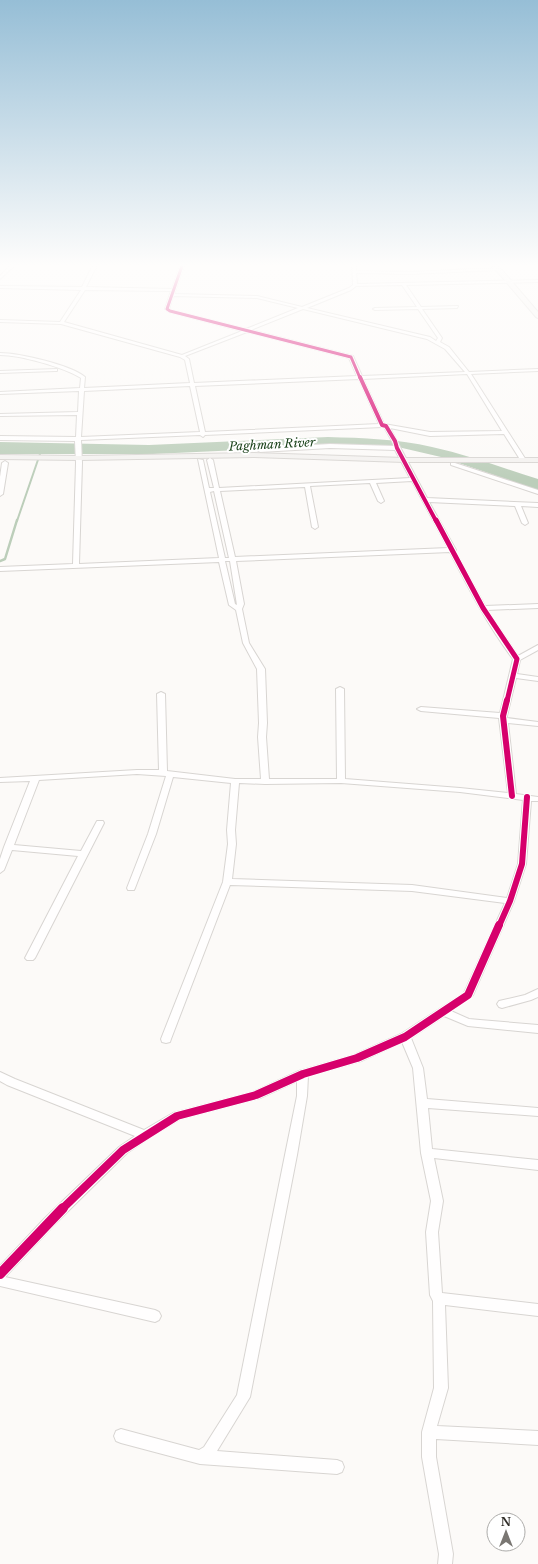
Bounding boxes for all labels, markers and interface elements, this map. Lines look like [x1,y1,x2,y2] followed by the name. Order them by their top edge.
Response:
[227,434,316,454] water label: Paghman River
[486,1512,526,1552] north arrow
[501,1515,512,1529] text: N

